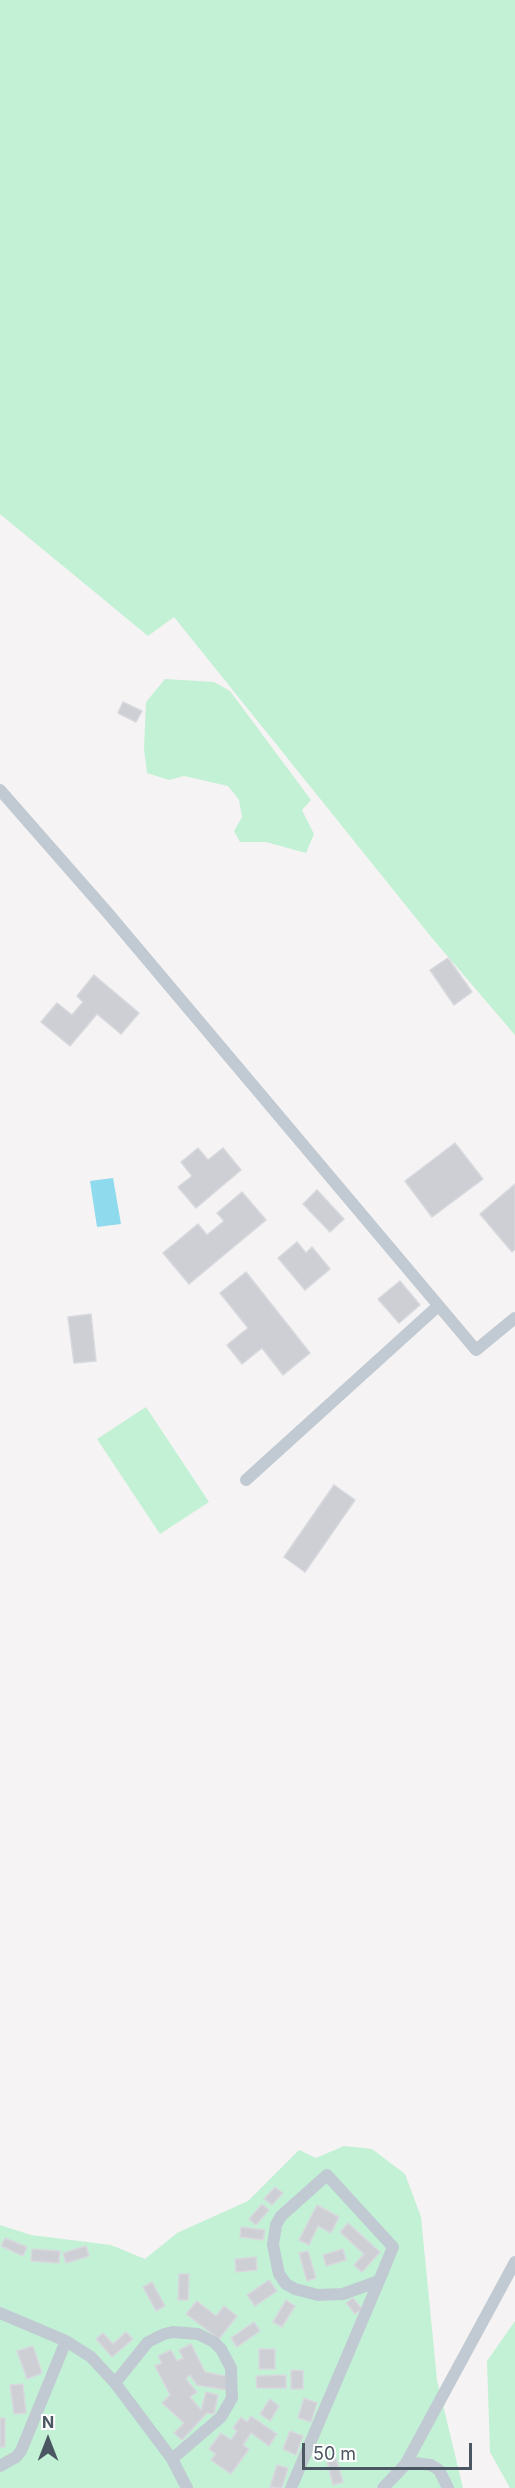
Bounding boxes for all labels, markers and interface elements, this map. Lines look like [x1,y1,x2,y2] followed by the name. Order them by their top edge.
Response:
[18,2410,78,2470] north arrow
[42,2412,54,2432] text: N
[305,2431,474,2469] scale bar
[313,2443,356,2464] text: 50 m

